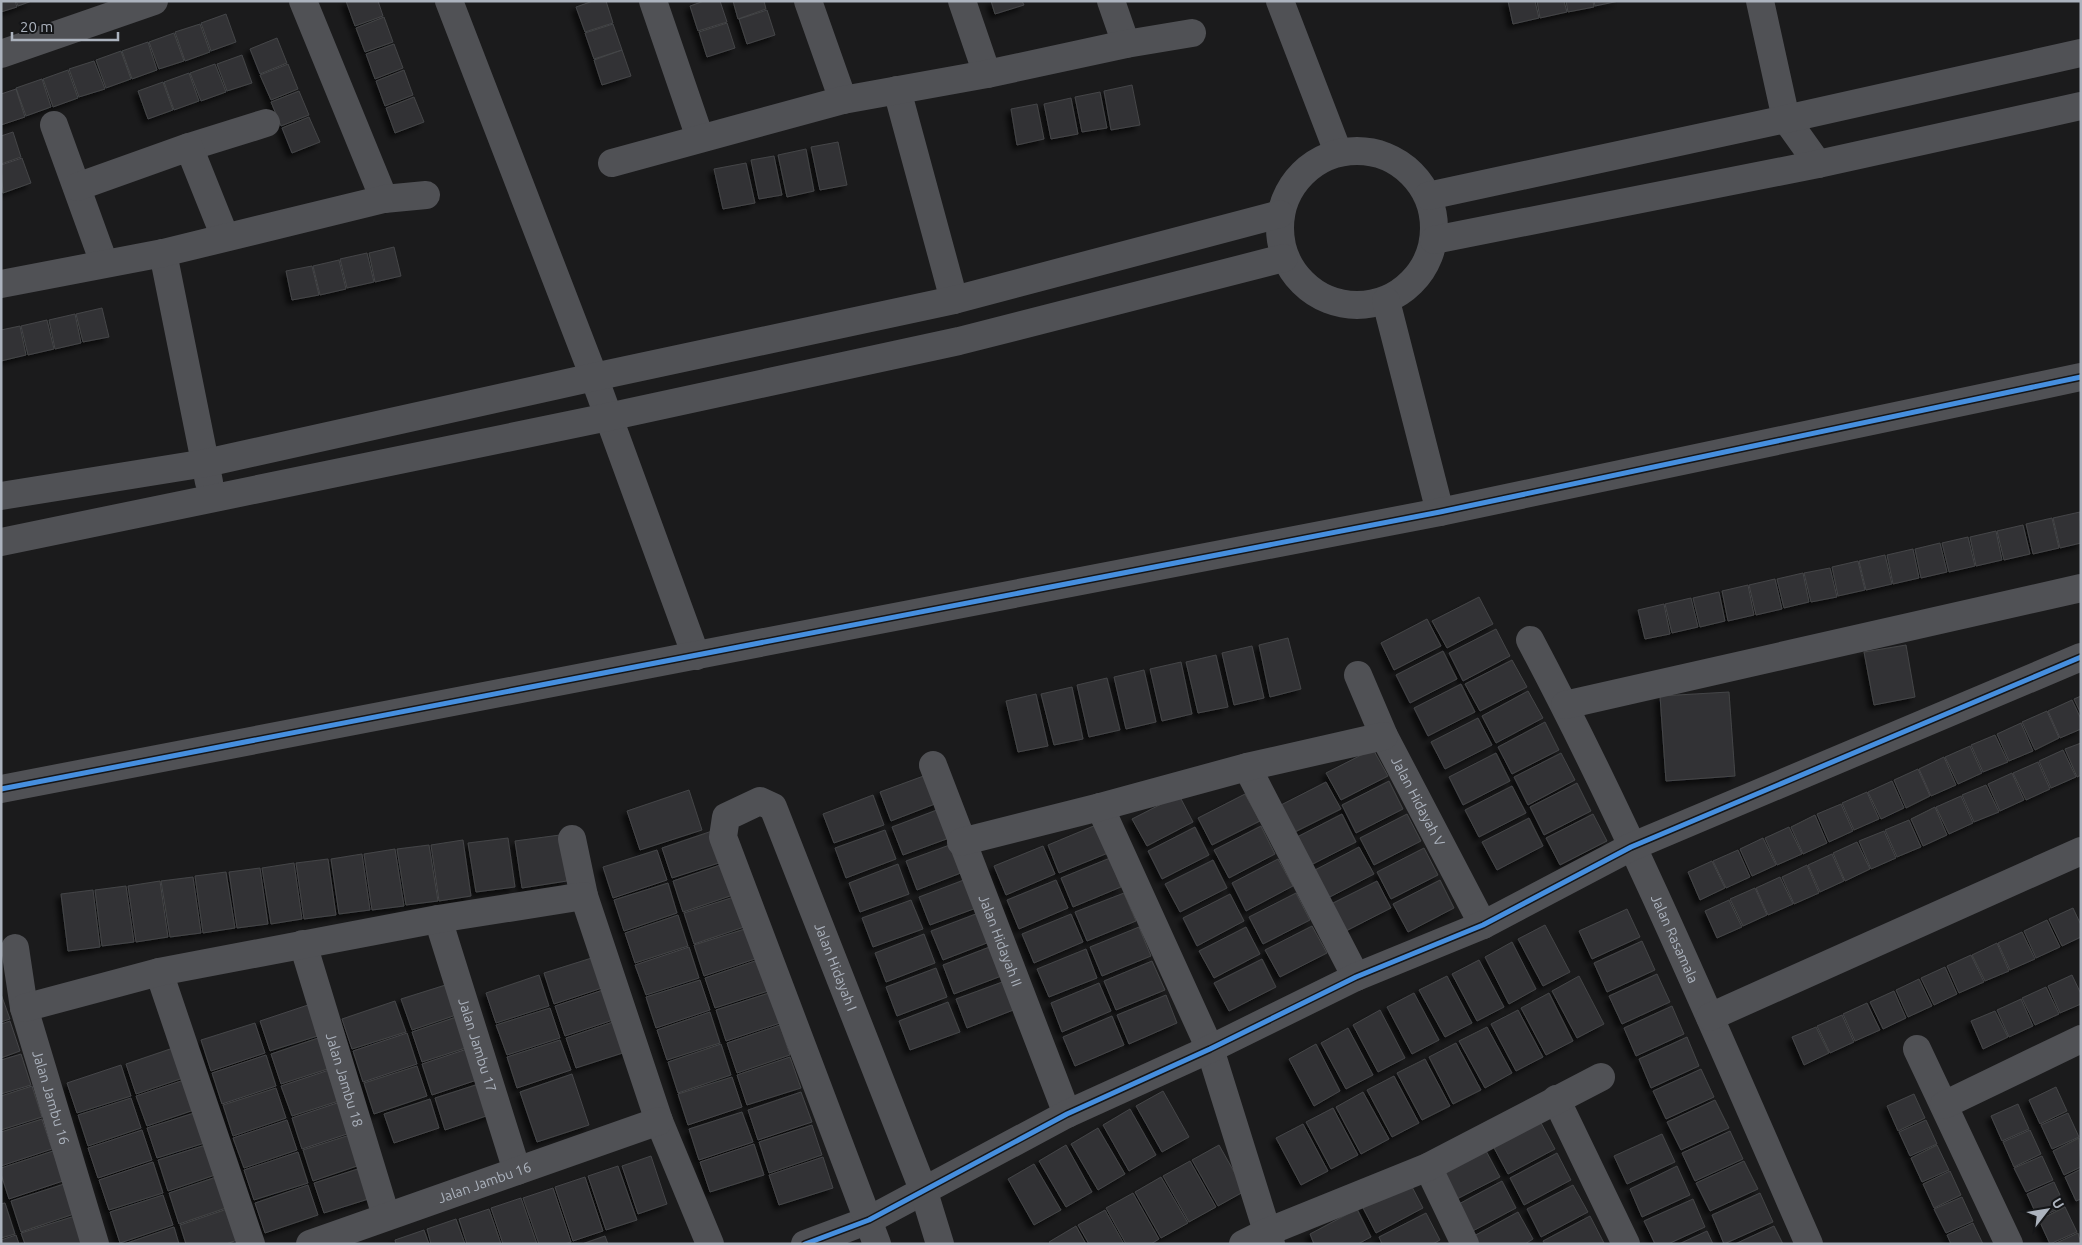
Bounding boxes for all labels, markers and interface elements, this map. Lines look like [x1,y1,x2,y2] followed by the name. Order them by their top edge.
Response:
[12,10,119,42] scale bar
[20,18,53,35] text: 20 m
[1388,754,1448,849] street label: Jalan Hidayah V
[976,892,1025,989] street label: Jalan Hidayah II
[1648,892,1702,986] street label: Jalan Rasamala
[811,920,860,1013] street label: Jalan Hidayah I
[455,996,500,1094] street label: Jalan Jambu 17
[323,1031,366,1129] street label: Jalan Jambu 18
[29,1048,73,1147] street label: Jalan Jambu 16
[436,1159,533,1206] street label: Jalan Jambu 16
[2022,1185,2072,1235] north arrow
[2049,1195,2068,1212] text: U

